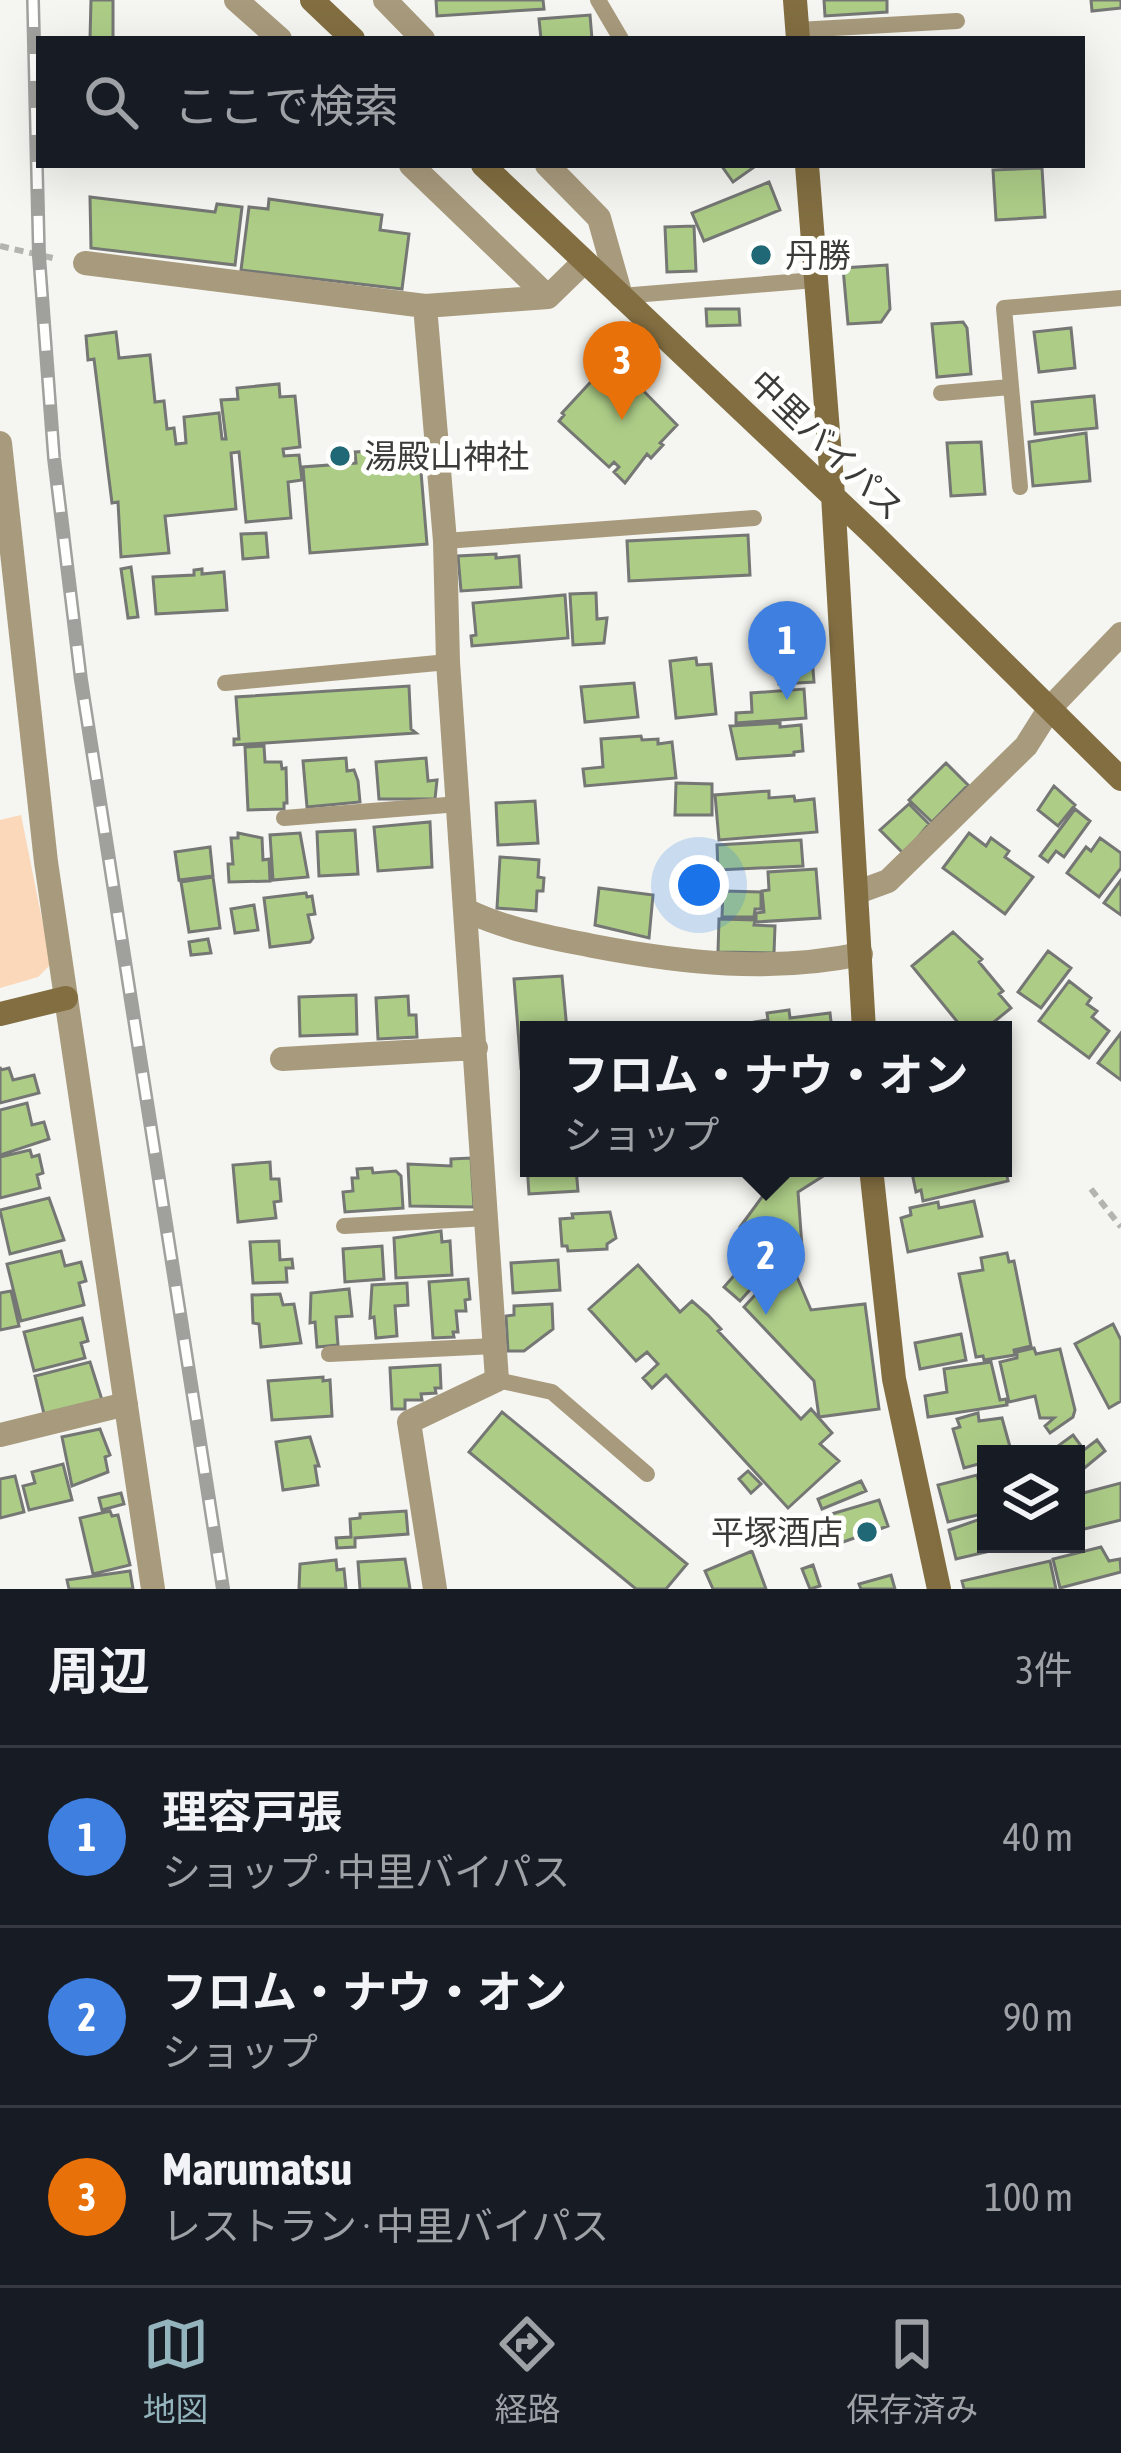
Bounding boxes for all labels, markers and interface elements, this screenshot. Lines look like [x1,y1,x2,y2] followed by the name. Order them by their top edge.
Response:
[36,36,1085,168] search box
[78,69,144,135] icon: search
[174,80,399,132] text: ここで検索
[785,236,851,274] place label: 丹勝
[748,242,774,268] marker: 丹勝
[583,321,661,420] pin: 3
[743,363,911,527] street label: 中里バイパス
[364,437,529,475] place label: 湯殿山神社
[327,443,353,469] marker: 湯殿山神社
[748,601,826,700] pin: 1
[669,855,729,915] your location
[520,1021,1012,1177] popup
[563,1049,969,1101] text: フロム・ナウ・オン
[563,1113,720,1157] text: ショップ
[727,1216,805,1315] pin: 2
[977,1445,1085,1553] map controls
[977,1445,1085,1553] button: layers
[711,1513,843,1551] place label: 平塚酒店
[854,1519,880,1545] marker: 平塚酒店
[48,1641,150,1700] text: 周辺
[1016,1648,1073,1692] text: 3件
[162,1786,342,1838] text: 理容戸張
[78,1815,96,1859] text: 1
[1003,1815,1073,1859] text: 40 m
[162,1850,570,1894] text: ショップ · 中里バイパス
[162,1966,567,2018] text: フロム・ナウ・オン
[78,1995,96,2039] text: 2
[1003,1995,1073,2039] text: 90 m
[162,2030,318,2074] text: ショップ
[162,2143,352,2195] text: Marumatsu
[78,2175,96,2219] text: 3
[985,2175,1073,2219] text: 100 m
[162,2204,609,2248] text: レストラン · 中里バイパス
[143,2311,209,2431] tab: 地図
[494,2311,560,2431] tab: 経路
[846,2311,978,2431] tab: 保存済み

